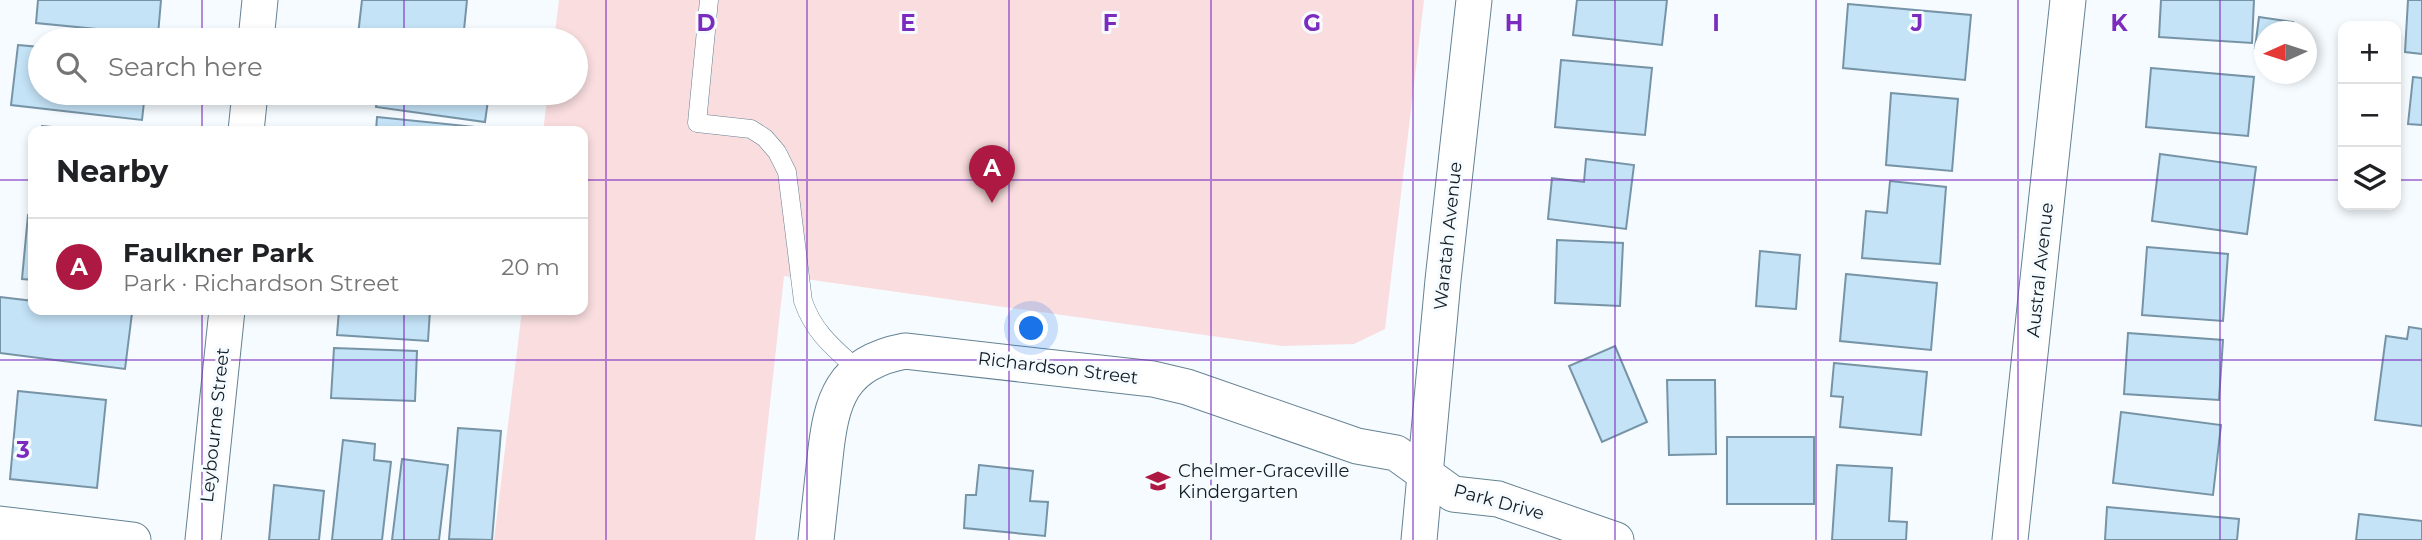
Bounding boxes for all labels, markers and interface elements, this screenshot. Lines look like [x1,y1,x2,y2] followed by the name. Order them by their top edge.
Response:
[697,9,716,37] text: D
[900,9,916,37] text: E
[1103,9,1118,37] text: F
[1303,9,1321,37] text: G
[1505,9,1523,37] text: H
[1712,9,1720,37] text: I
[1910,9,1923,37] text: J
[2110,9,2128,37] text: K
[2254,21,2317,84] north arrow
[2338,21,2401,210] map controls
[2338,21,2401,84] button: +
[28,28,588,105] search box
[52,48,90,86] icon: search
[108,51,263,83] text: Search here
[2338,84,2401,147] button: −
[969,145,1015,203] pin: A
[2338,147,2401,210] button: layers
[56,153,168,190] text: Nearby
[1429,161,1467,311] street label: Waratah Avenue
[2022,201,2058,339] street label: Austral Avenue
[123,237,314,269] text: Faulkner Park
[70,253,88,281] text: A
[501,253,560,281] text: 20 m
[123,269,399,297] text: Park · Richardson Street
[1014,311,1048,345] your location
[196,346,234,504] street label: Leybourne Street
[977,347,1139,389] street label: Richardson Street
[15,436,30,464] text: 3
[1178,460,1350,503] place label: Chelmer-Graceville Kindergarten
[1144,467,1172,495] school or university icon: Chelmer-Graceville Kindergarten
[1451,479,1547,525] street label: Park Drive

